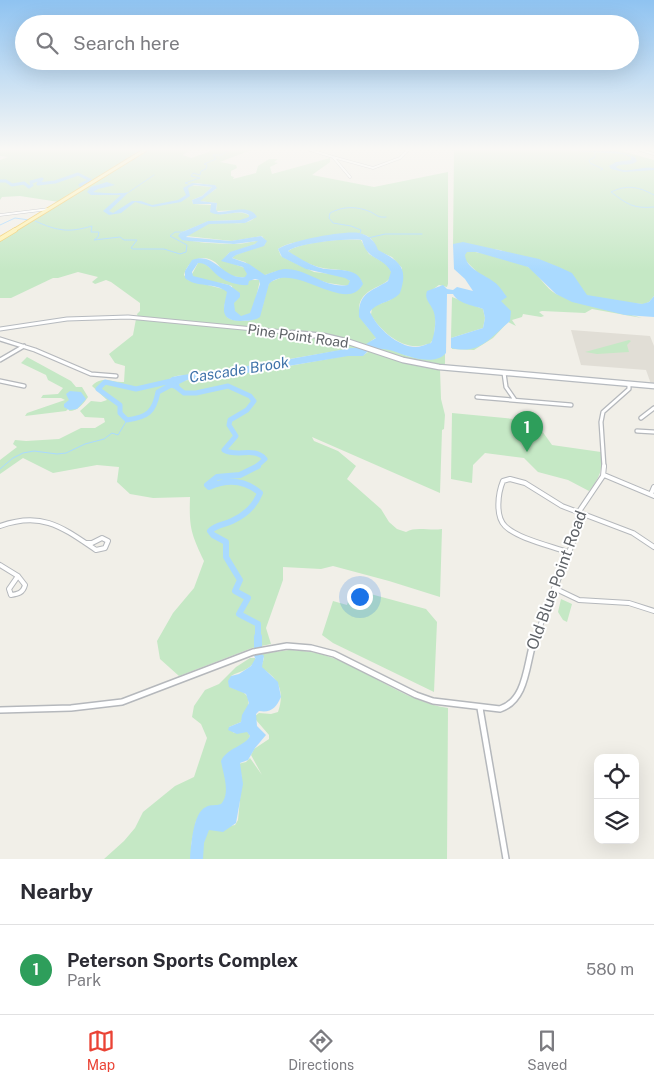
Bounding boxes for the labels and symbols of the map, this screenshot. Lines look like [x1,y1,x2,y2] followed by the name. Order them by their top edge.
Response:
[246,321,350,351] street label: Pine Point Road
[188,353,291,386] water label: Cascade Brook
[511,411,543,452] pin: 1
[522,508,591,652] street label: Old Blue Point Road
[347,584,373,610] your location

